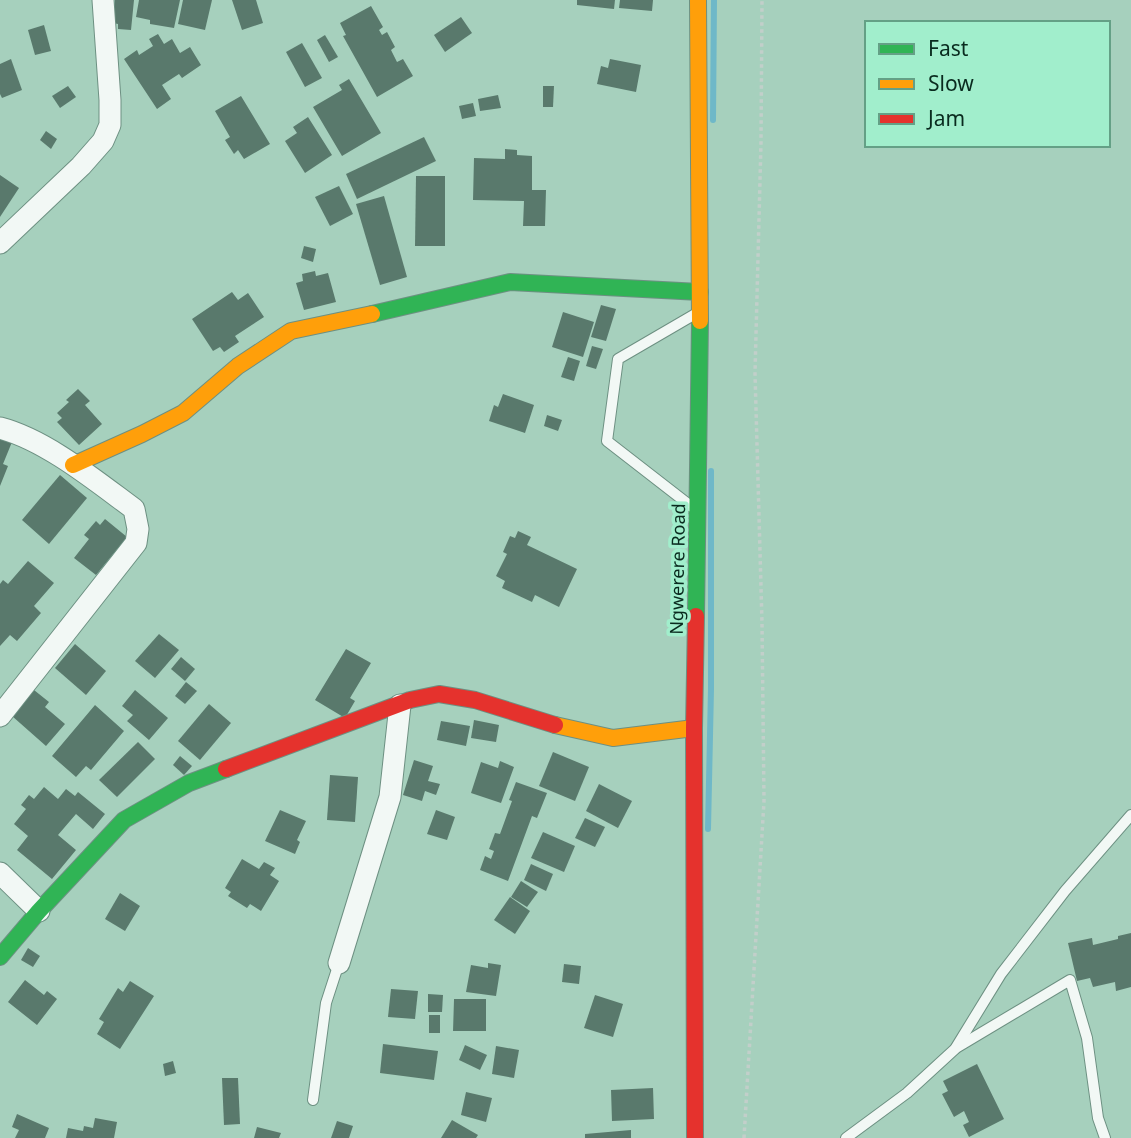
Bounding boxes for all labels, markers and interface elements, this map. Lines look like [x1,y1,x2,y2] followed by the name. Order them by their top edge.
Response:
[865,21,1110,147] legend
[928,34,969,62] text: Fast
[928,69,974,97] text: Slow
[926,104,965,132] text: Jam
[664,503,690,635] street label: Ngwerere Road

